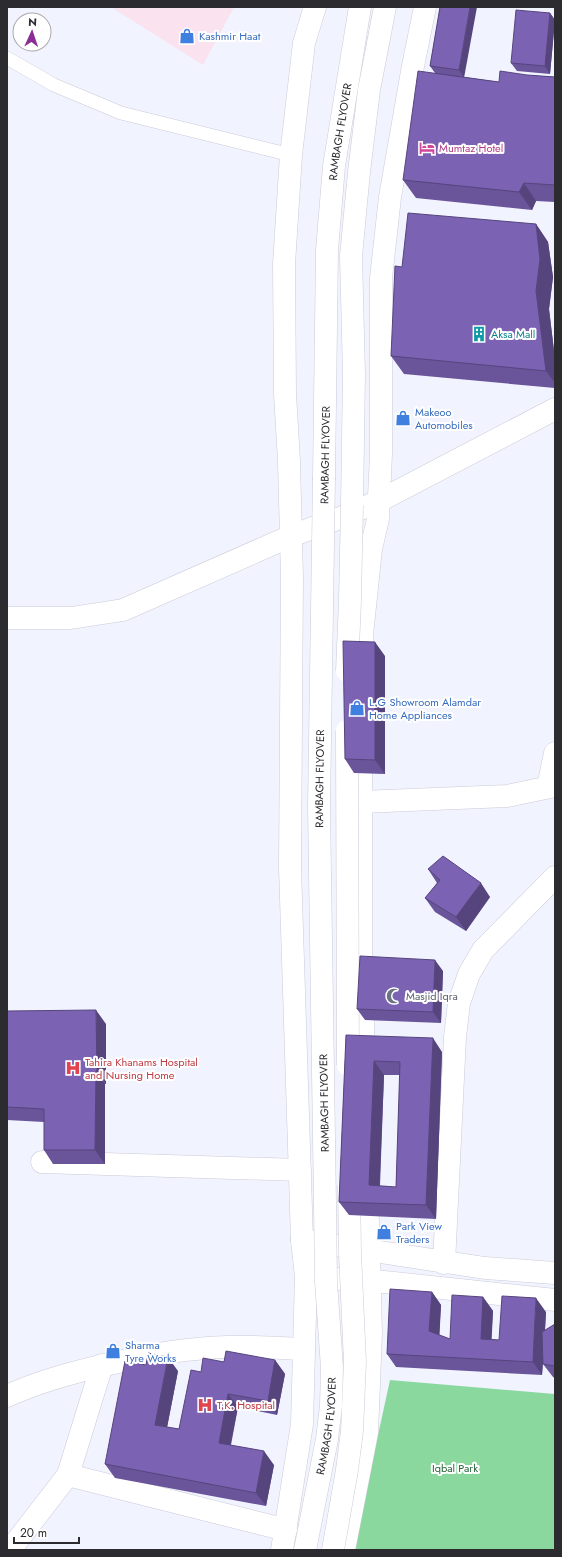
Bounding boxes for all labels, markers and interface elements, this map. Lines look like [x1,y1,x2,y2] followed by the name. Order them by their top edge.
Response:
[12,12,52,52] north arrow
[28,14,37,30] text: N
[178,27,196,45] shop icon: Kashmir Haat
[199,28,261,44] place label: Kashmir Haat
[325,81,356,181] street label: RAMBAGH FLYOVER
[418,139,436,157] hotel icon: Mumtaz Hotel
[439,140,503,156] place label: Mumtaz Hotel
[470,325,488,343] building icon: Aksa Mall
[491,326,535,342] place label: Aksa Mall
[415,404,473,433] place label: Makeoo Automobiles
[316,405,334,504] street label: RAMBAGH FLYOVER
[394,409,412,427] shop icon: Makeoo Automobiles
[369,694,481,723] place label: L.G Showroom Alamdar Home Appliances
[348,699,366,717] shop icon: L.G Showroom Alamdar Home Appliances
[311,729,328,828] street label: RAMBAGH FLYOVER
[385,987,403,1005] mosque icon: Masjid Iqra
[406,988,458,1004] place label: Masjid Iqra
[315,1053,333,1152] street label: RAMBAGH FLYOVER
[85,1054,198,1083] place label: Tahira Khanams Hospital and Nursing Home
[64,1059,82,1077] hospital icon: Tahira Khanams Hospital and Nursing Home
[396,1218,443,1247] place label: Park View Traders
[375,1223,393,1241] shop icon: Park View Traders
[125,1337,177,1366] place label: Sharma Tyre Works
[104,1342,122,1360] shop icon: Sharma Tyre Works
[312,1376,340,1476] street label: RAMBAGH FLYOVER
[196,1396,214,1414] hospital icon: T.K. Hospital
[217,1397,275,1413] place label: T.K. Hospital
[432,1460,478,1476] park label: Iqbal Park
[14,1519,79,1545] scale bar
[20,1524,47,1542] text: 20 m

